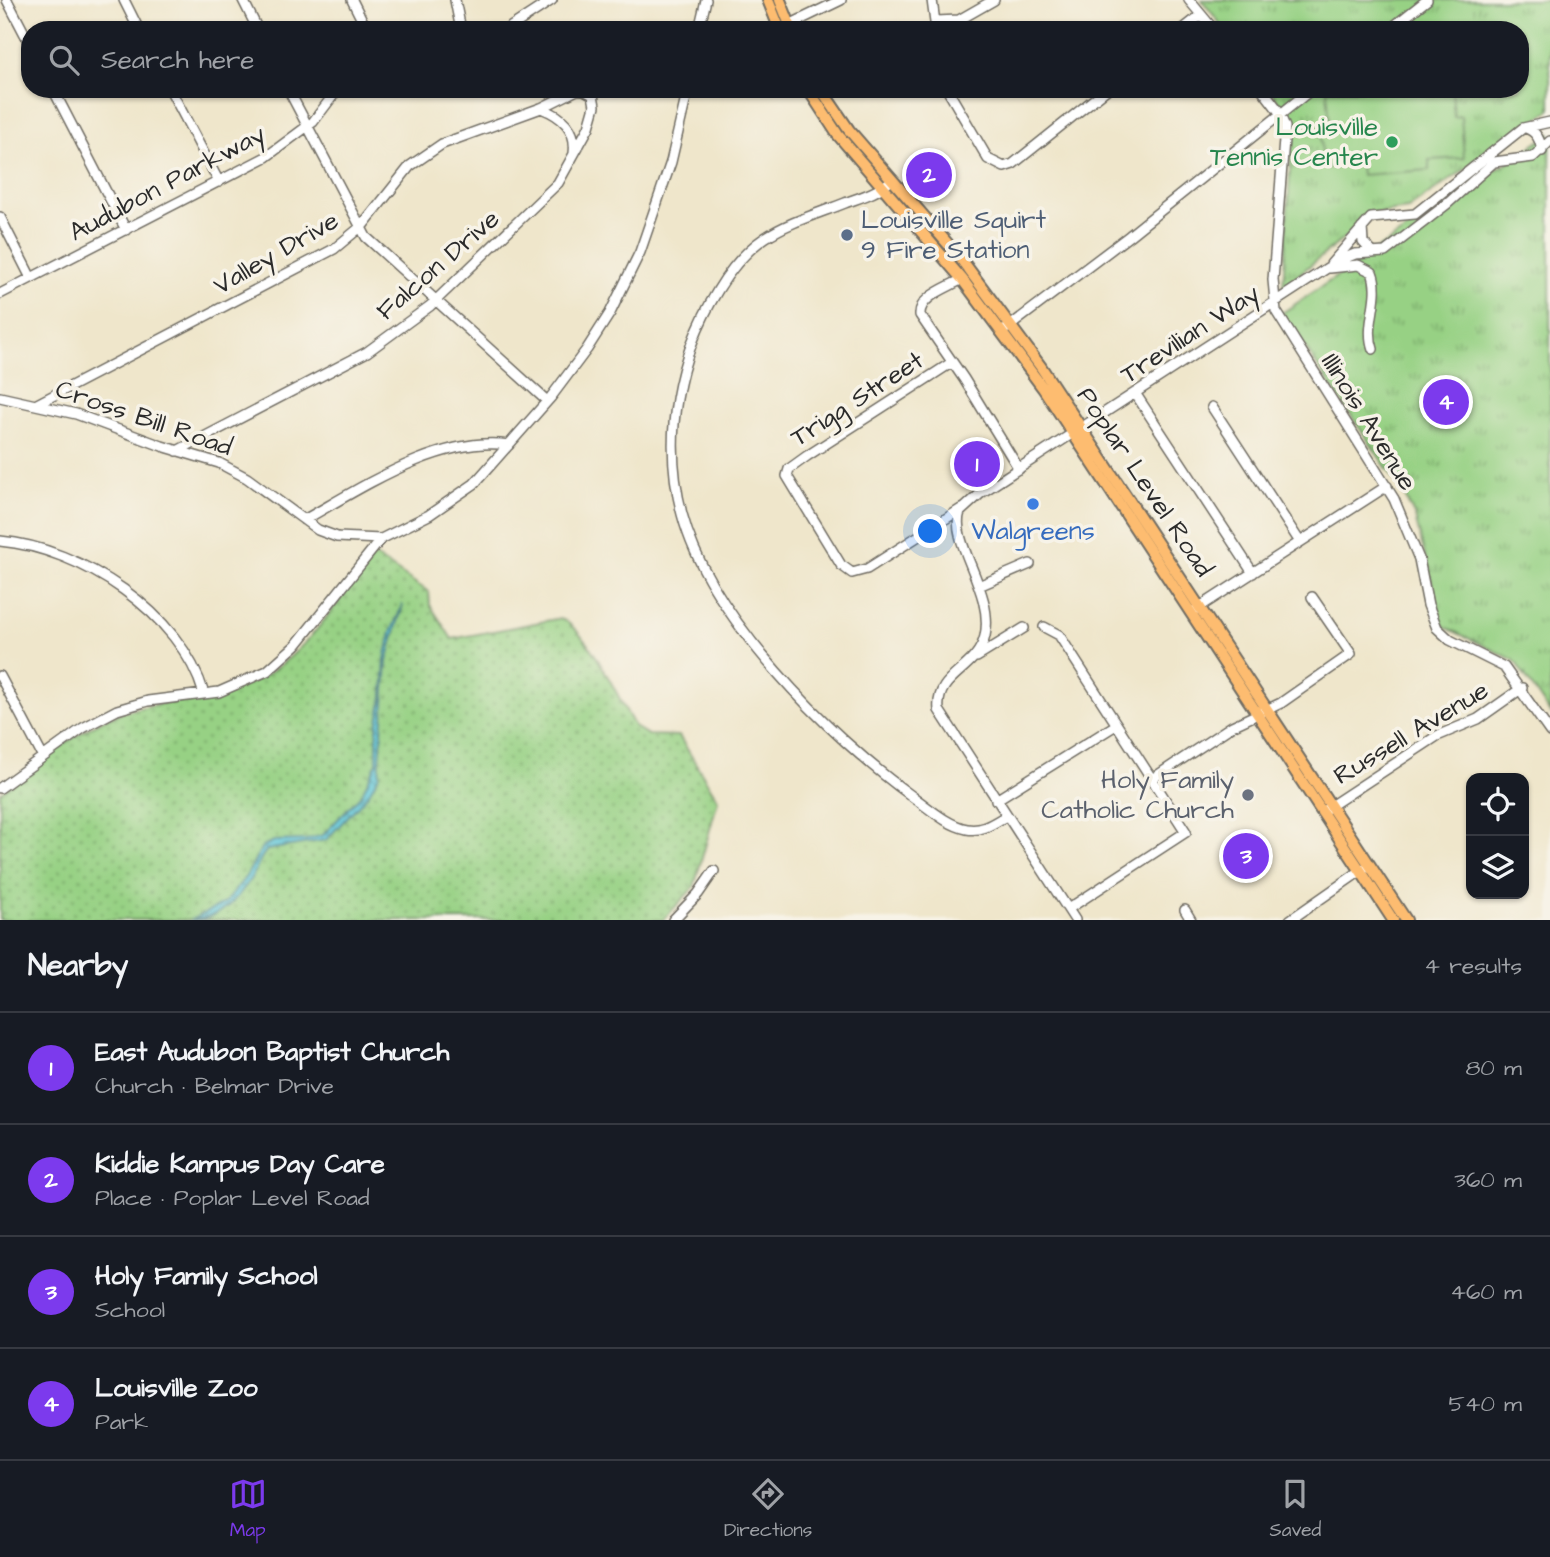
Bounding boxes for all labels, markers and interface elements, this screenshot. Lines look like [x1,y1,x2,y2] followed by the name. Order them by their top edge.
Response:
[21,21,1529,98] search box
[45,41,83,79] icon: search
[101,42,254,78] text: Search here
[1210,109,1378,175] place label: Louisville Tennis Center
[62,116,272,252] street label: Audubon Parkway
[1384,134,1400,150] marker: Louisville Tennis Center
[906,149,952,201] pin: 2
[369,201,507,329] street label: Falcon Drive
[861,202,1046,268] place label: Louisville Squirt 9 Fire Station
[207,203,346,305] street label: Valley Drive
[839,227,855,243] marker: Louisville Squirt 9 Fire Station
[1114,276,1267,394] street label: Trevilian Way
[783,342,932,457] street label: Trigg Street
[1313,347,1425,497] street label: Illinois Avenue
[51,371,237,465] street label: Cross Bill Road
[1423,376,1469,428] pin: 4
[1068,380,1222,584] street label: Poplar Level Road
[954,438,1000,490] pin: 1
[1025,496,1041,512] marker: Walgreens
[971,513,1095,551] place label: Walgreens
[913,514,947,548] your location
[1327,673,1495,793] street label: Russell Avenue
[1041,762,1234,828] place label: Holy Family Catholic Church
[1466,773,1529,899] map controls
[1466,773,1529,836] button: locate
[1240,787,1256,803] marker: Holy Family Catholic Church
[1223,830,1269,882] pin: 3
[1466,836,1529,899] button: layers
[28,945,128,987] text: Nearby
[1424,950,1522,982] text: 4 results
[95,1034,449,1070] text: East Audubon Baptist Church
[50,1052,52,1084] text: 1
[1465,1052,1522,1084] text: 80 m
[95,1070,334,1102] text: Church · Belmar Drive
[95,1146,385,1182] text: Kiddie Kampus Day Care
[44,1164,58,1196] text: 2
[1454,1164,1522,1196] text: 360 m
[95,1182,370,1214] text: Place · Poplar Level Road
[95,1258,318,1294] text: Holy Family School
[45,1276,57,1308] text: 3
[1450,1276,1522,1308] text: 460 m
[95,1294,165,1326] text: School
[95,1370,258,1406] text: Louisville Zoo
[43,1388,59,1420] text: 4
[1448,1388,1522,1420] text: 540 m
[95,1406,148,1438] text: Park
[229,1475,267,1544] tab: Map
[724,1475,812,1544] tab: Directions
[1270,1475,1321,1544] tab: Saved

